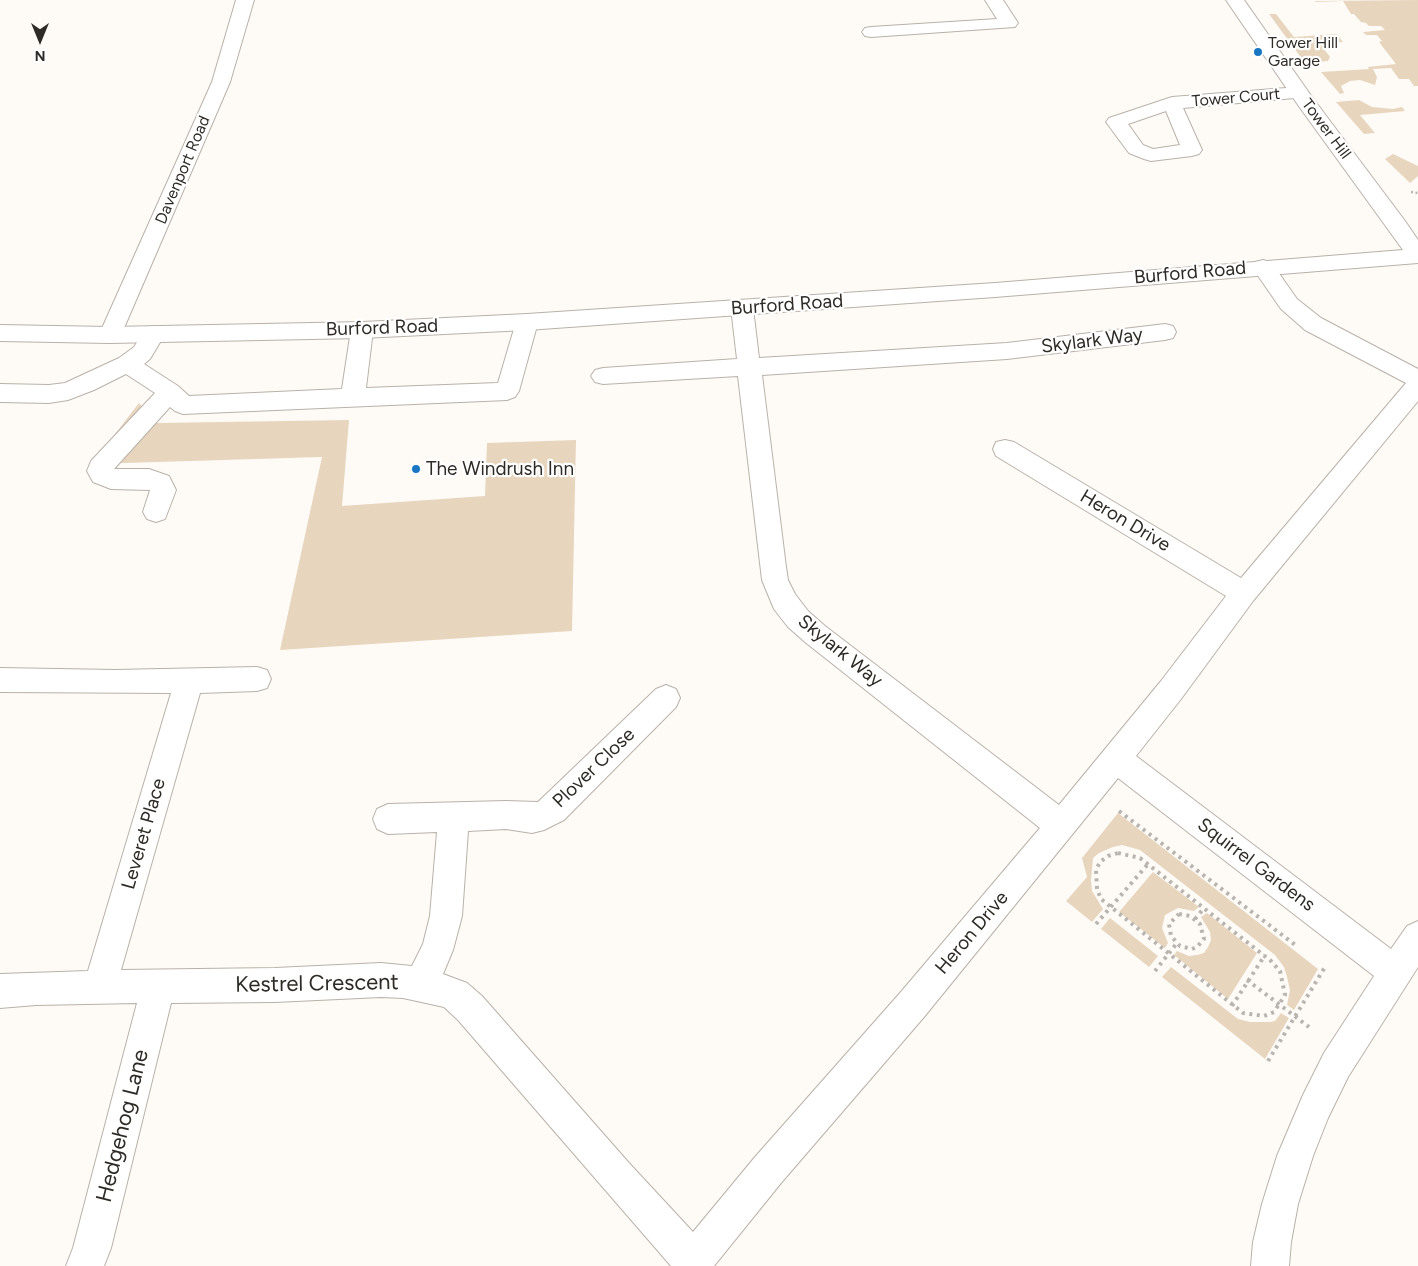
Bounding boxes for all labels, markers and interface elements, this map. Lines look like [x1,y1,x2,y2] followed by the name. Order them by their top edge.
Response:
[15,15,65,65] north arrow
[1268,33,1338,71] place label: Tower Hill Garage
[1252,46,1264,58] marker: Tower Hill Garage
[35,47,45,64] text: N
[1191,85,1281,111] street label: Tower Court
[1297,95,1355,163] street label: Tower Hill
[152,113,214,227] street label: Davenport Road
[1133,257,1247,289] street label: Burford Road
[730,290,844,320] street label: Burford Road
[325,315,439,341] street label: Burford Road
[1040,323,1144,359] street label: Skylark Way
[426,458,574,480] place label: The Windrush Inn
[410,463,422,475] marker: The Windrush Inn
[1076,485,1174,557] street label: Heron Drive
[793,610,887,692] street label: Skylark Way
[548,723,640,813] street label: Plover Close
[117,776,171,892] street label: Leveret Place
[1193,813,1319,917] street label: Squirrel Gardens
[931,887,1013,979] street label: Heron Drive
[235,969,399,999] street label: Kestrel Crescent
[91,1047,155,1205] street label: Hedgehog Lane

